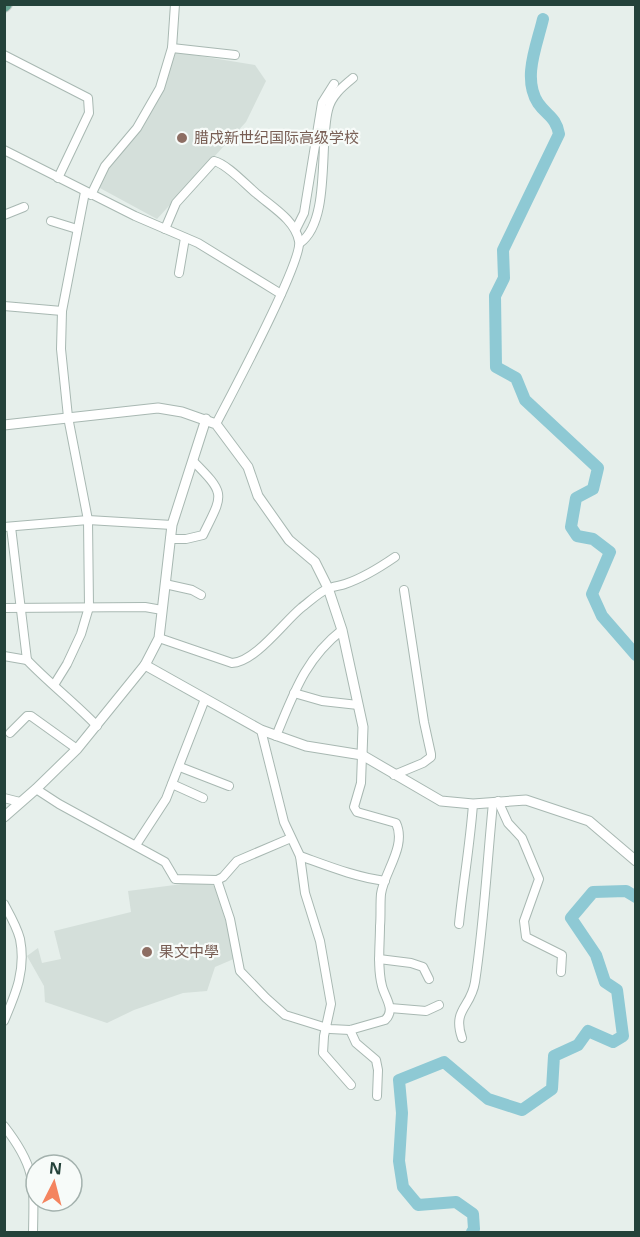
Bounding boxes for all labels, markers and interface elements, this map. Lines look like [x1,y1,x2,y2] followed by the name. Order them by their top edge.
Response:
[194,127,359,147] place label: 腊戍新世纪国际高级学校
[175,131,189,145] marker: 腊戍新世纪国际高级学校
[159,941,219,961] place label: 果文中學
[140,945,154,959] marker: 果文中學
[24,1153,84,1213] north arrow
[48,1156,63,1180] text: N

